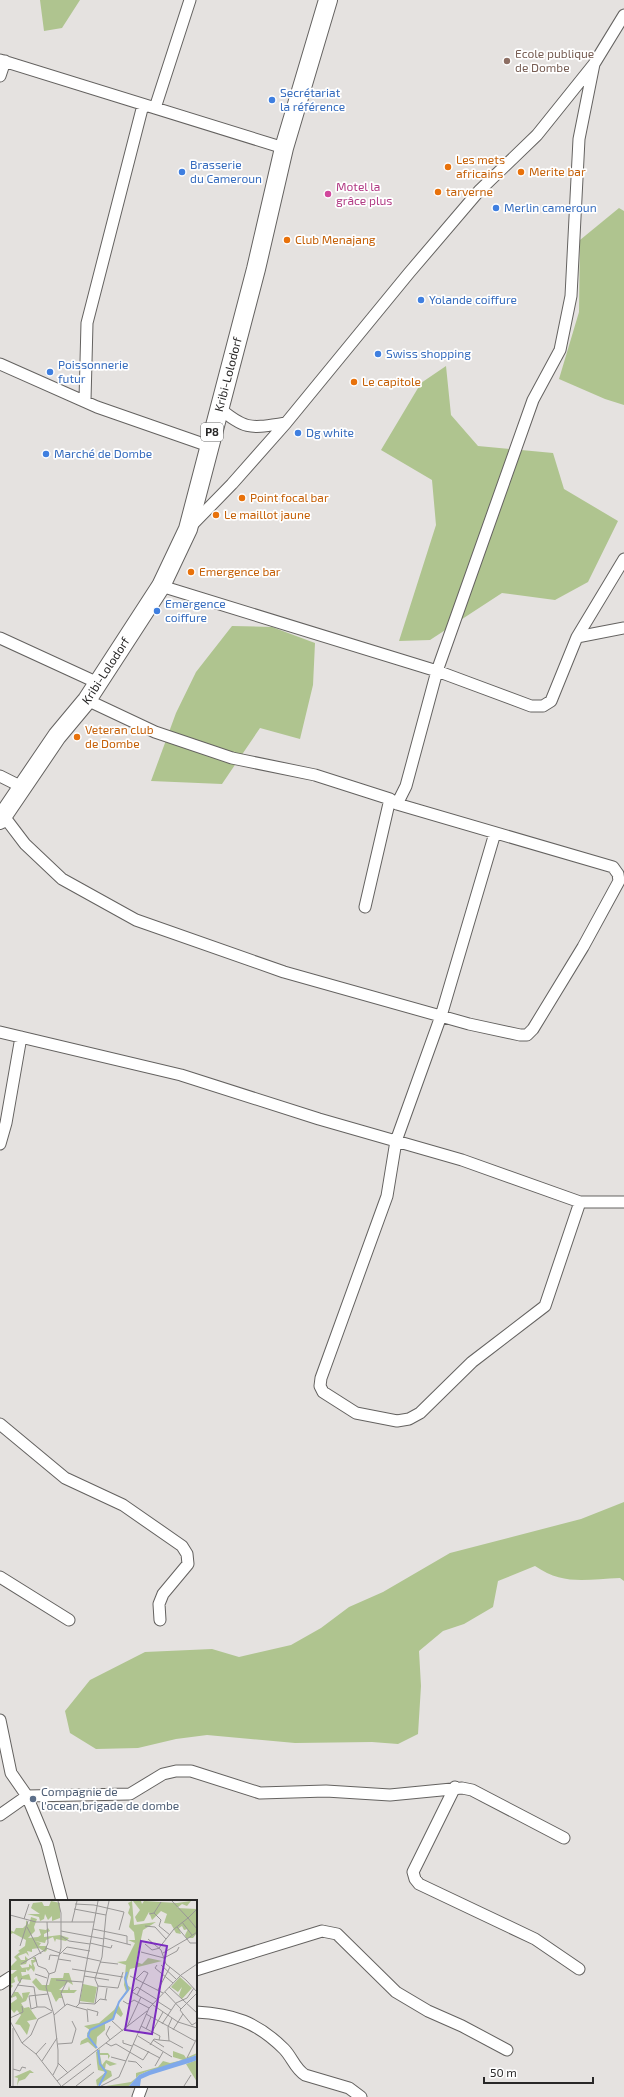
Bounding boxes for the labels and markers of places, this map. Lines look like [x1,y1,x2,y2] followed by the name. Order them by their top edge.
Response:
[515,46,594,74] place label: Ecole publique de Dombe
[502,56,512,66] marker: Ecole publique de Dombe
[280,85,345,113] place label: Secrétariat la référence
[267,95,277,105] marker: Secrétariat la référence
[456,152,505,180] place label: Les mets africains
[190,157,262,185] place label: Brasserie du Cameroun
[443,162,453,172] marker: Les mets africains
[529,164,586,178] place label: Merite bar
[177,167,187,177] marker: Brasserie du Cameroun
[516,167,526,177] marker: Merite bar
[336,179,392,207] place label: Motel la grâce plus
[446,184,493,198] place label: tarverne
[433,187,443,197] marker: tarverne
[323,189,333,199] marker: Motel la grâce plus
[504,200,597,214] place label: Merlin cameroun
[491,203,501,213] marker: Merlin cameroun
[295,232,376,247] place label: Club Menajang
[282,235,292,245] marker: Club Menajang
[429,292,517,306] place label: Yolande coiffure
[416,295,426,305] marker: Yolande coiffure
[386,346,471,360] place label: Swiss shopping
[373,349,383,359] marker: Swiss shopping
[58,357,128,385] place label: Poissonnerie futur
[45,367,55,377] marker: Poissonnerie futur
[362,374,421,388] place label: Le capitole
[349,377,359,387] marker: Le capitole
[306,425,354,439] place label: Dg white
[293,428,303,438] marker: Dg white
[54,446,152,460] place label: Marché de Dombe
[41,449,51,459] marker: Marché de Dombe
[250,490,329,504] place label: Point focal bar
[237,493,247,503] marker: Point focal bar
[224,507,310,522] place label: Le maillot jaune
[211,510,221,520] marker: Le maillot jaune
[199,564,281,578] place label: Emergence bar
[186,567,196,577] marker: Emergence bar
[165,596,226,624] place label: Emergence coiffure
[152,606,162,616] marker: Emergence coiffure
[85,722,154,750] place label: Veteran club de Dombe
[72,732,82,742] marker: Veteran club de Dombe
[41,1784,179,1812] place label: Compagnie de l'ocean,brigade de dombe
[28,1794,38,1804] marker: Compagnie de l'ocean,brigade de dombe

